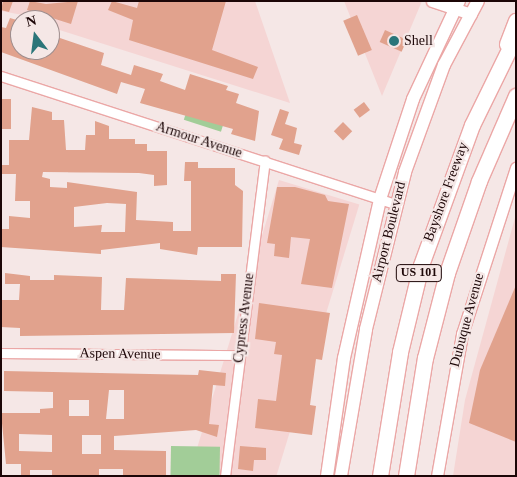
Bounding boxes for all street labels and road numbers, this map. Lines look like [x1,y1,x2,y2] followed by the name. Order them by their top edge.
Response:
[153,118,245,162] street label: Armour Avenue
[420,140,472,244] street label: Bayshore Freeway
[368,180,410,284] street label: Airport Boulevard
[395,264,443,282] road number: US 101
[446,271,488,369] street label: Dubuque Avenue
[230,272,258,364] street label: Cypress Avenue
[79,345,161,363] street label: Aspen Avenue

